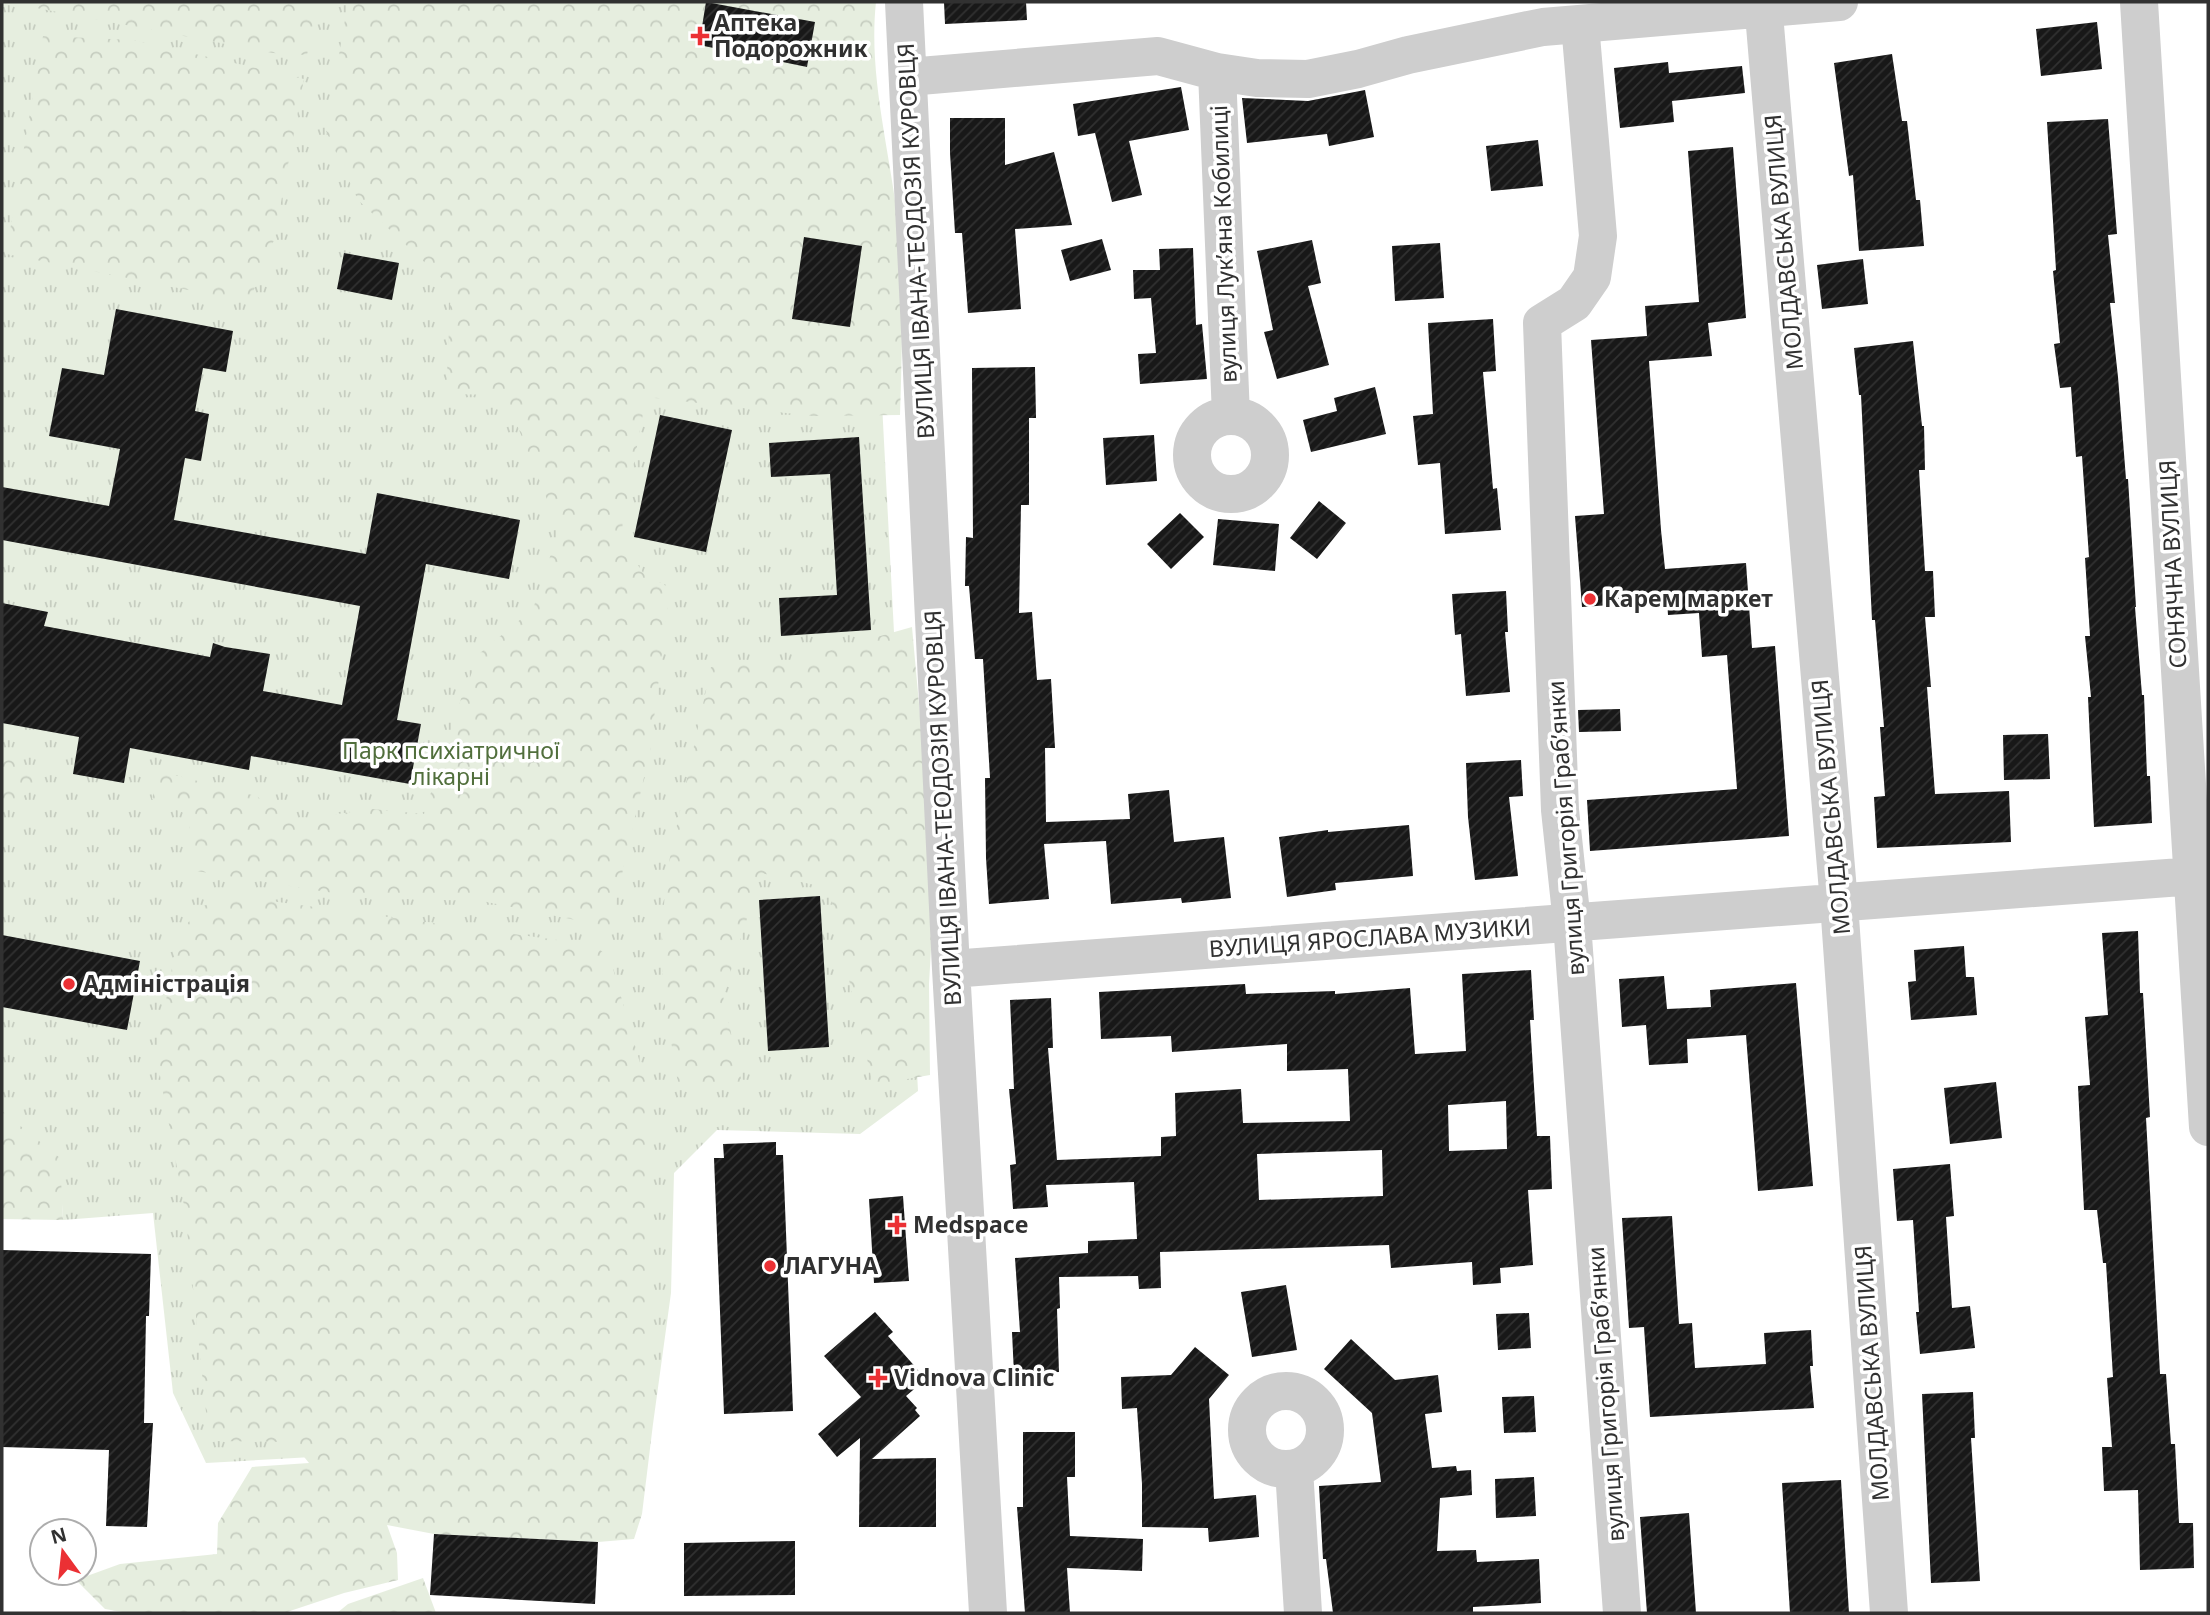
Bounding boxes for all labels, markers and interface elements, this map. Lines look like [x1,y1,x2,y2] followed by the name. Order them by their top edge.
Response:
[714,6,868,64] place label: Аптека Подорожник
[692,28,708,44] marker: Аптека Подорожник
[889,42,941,440] street label: ВУЛИЦЯ ІВАНА-ТЕОДОЗІЯ КУРОВЦЯ
[1202,105,1244,383] street label: вулиця Лукʼяна Кобилиці
[1756,113,1810,371] street label: МОЛДАВСЬКА ВУЛИЦЯ
[2151,459,2193,669] street label: СОНЯЧНА ВУЛИЦЯ
[1604,582,1773,614] place label: Карем маркет
[1582,591,1598,607] marker: Карем маркет
[916,609,968,1007] street label: ВУЛИЦЯ ІВАНА-ТЕОДОЗІЯ КУРОВЦЯ
[1803,678,1857,936] street label: МОЛДАВСЬКА ВУЛИЦЯ
[1539,679,1591,977] street label: вулиця Григорія Грабʼянки
[342,734,560,792] park label: Парк психіатричної лікарні
[1208,910,1532,964] street label: ВУЛИЦЯ ЯРОСЛАВА МУЗИКИ
[83,967,250,999] place label: Адміністрація
[61,976,77,992] marker: Адміністрація
[913,1208,1028,1240] place label: Medspace
[887,1215,907,1235] marker: Medspace
[1846,1244,1896,1502] street label: МОЛДАВСЬКА ВУЛИЦЯ
[1579,1245,1631,1543] street label: вулиця Григорія Грабʼянки
[784,1249,878,1281] place label: ЛАГУНА
[762,1258,778,1274] marker: ЛАГУНА
[894,1361,1054,1393] place label: Vidnova Clinic
[868,1368,888,1388] marker: Vidnova Clinic
[28,1517,98,1587] north arrow
[48,1521,69,1550] text: N

